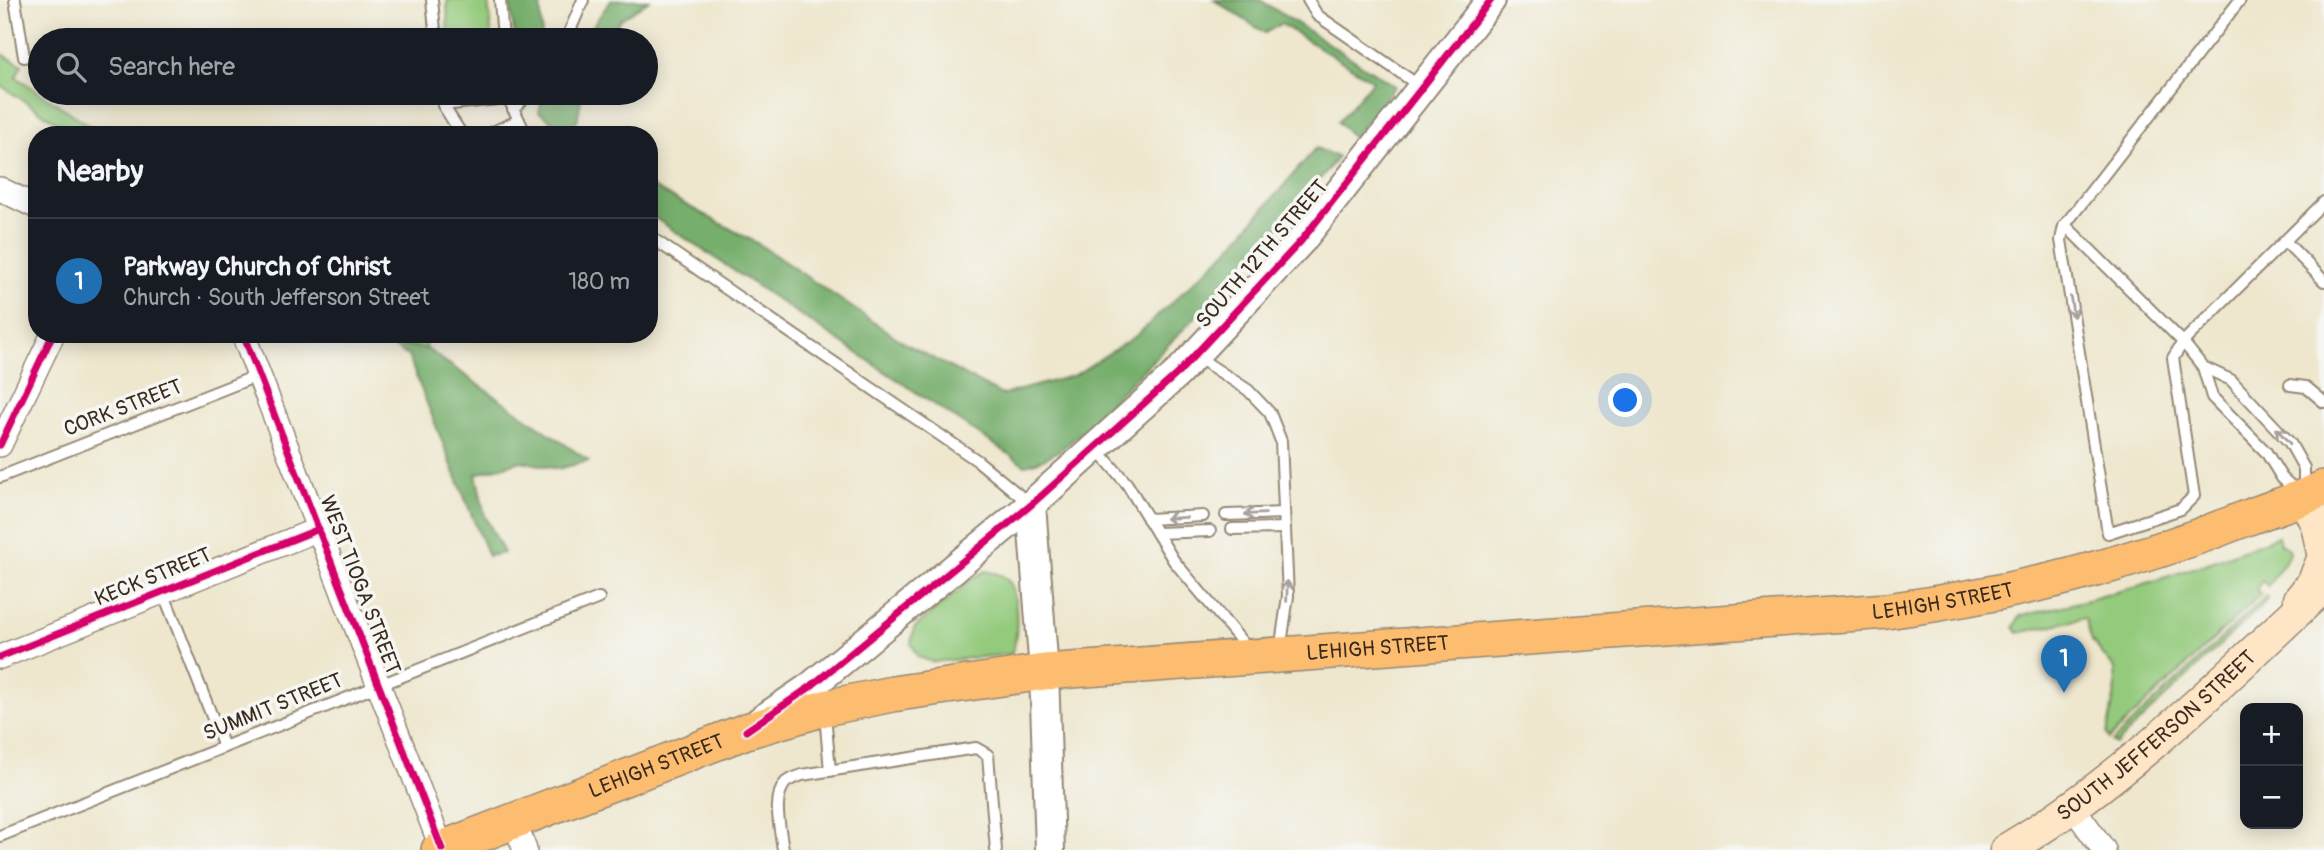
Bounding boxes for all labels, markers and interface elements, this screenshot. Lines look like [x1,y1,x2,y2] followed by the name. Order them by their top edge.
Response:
[28,28,658,105] search box
[52,48,90,86] icon: search
[108,51,235,83] text: Search here
[56,153,143,190] text: Nearby
[1190,174,1334,334] street label: SOUTH 12TH STREET
[123,251,391,283] text: Parkway Church of Christ
[75,267,84,296] text: 1
[568,267,630,296] text: 180 m
[123,283,430,312] text: Church · South Jefferson Street
[2066,296,2079,318] one-way arrow
[60,373,186,443] street label: CORK STREET
[1608,383,1642,417] your location
[2275,428,2292,445] one-way arrow
[313,492,407,679] street label: WEST TIOGA STREET
[1244,508,1267,521] one-way arrow
[1164,511,1187,524] one-way arrow
[91,541,216,613] street label: KECK STREET
[1871,576,2016,626] street label: LEHIGH STREET
[1281,580,1294,603] one-way arrow
[1305,629,1450,666] street label: LEHIGH STREET
[2041,635,2087,693] pin: 1
[2051,644,2261,827] street label: SOUTH JEFFERSON STREET
[199,667,347,747] street label: SUMMIT STREET
[2240,703,2303,829] map controls
[2240,703,2303,766] button: +
[585,727,728,804] street label: LEHIGH STREET
[2240,766,2303,829] button: −

